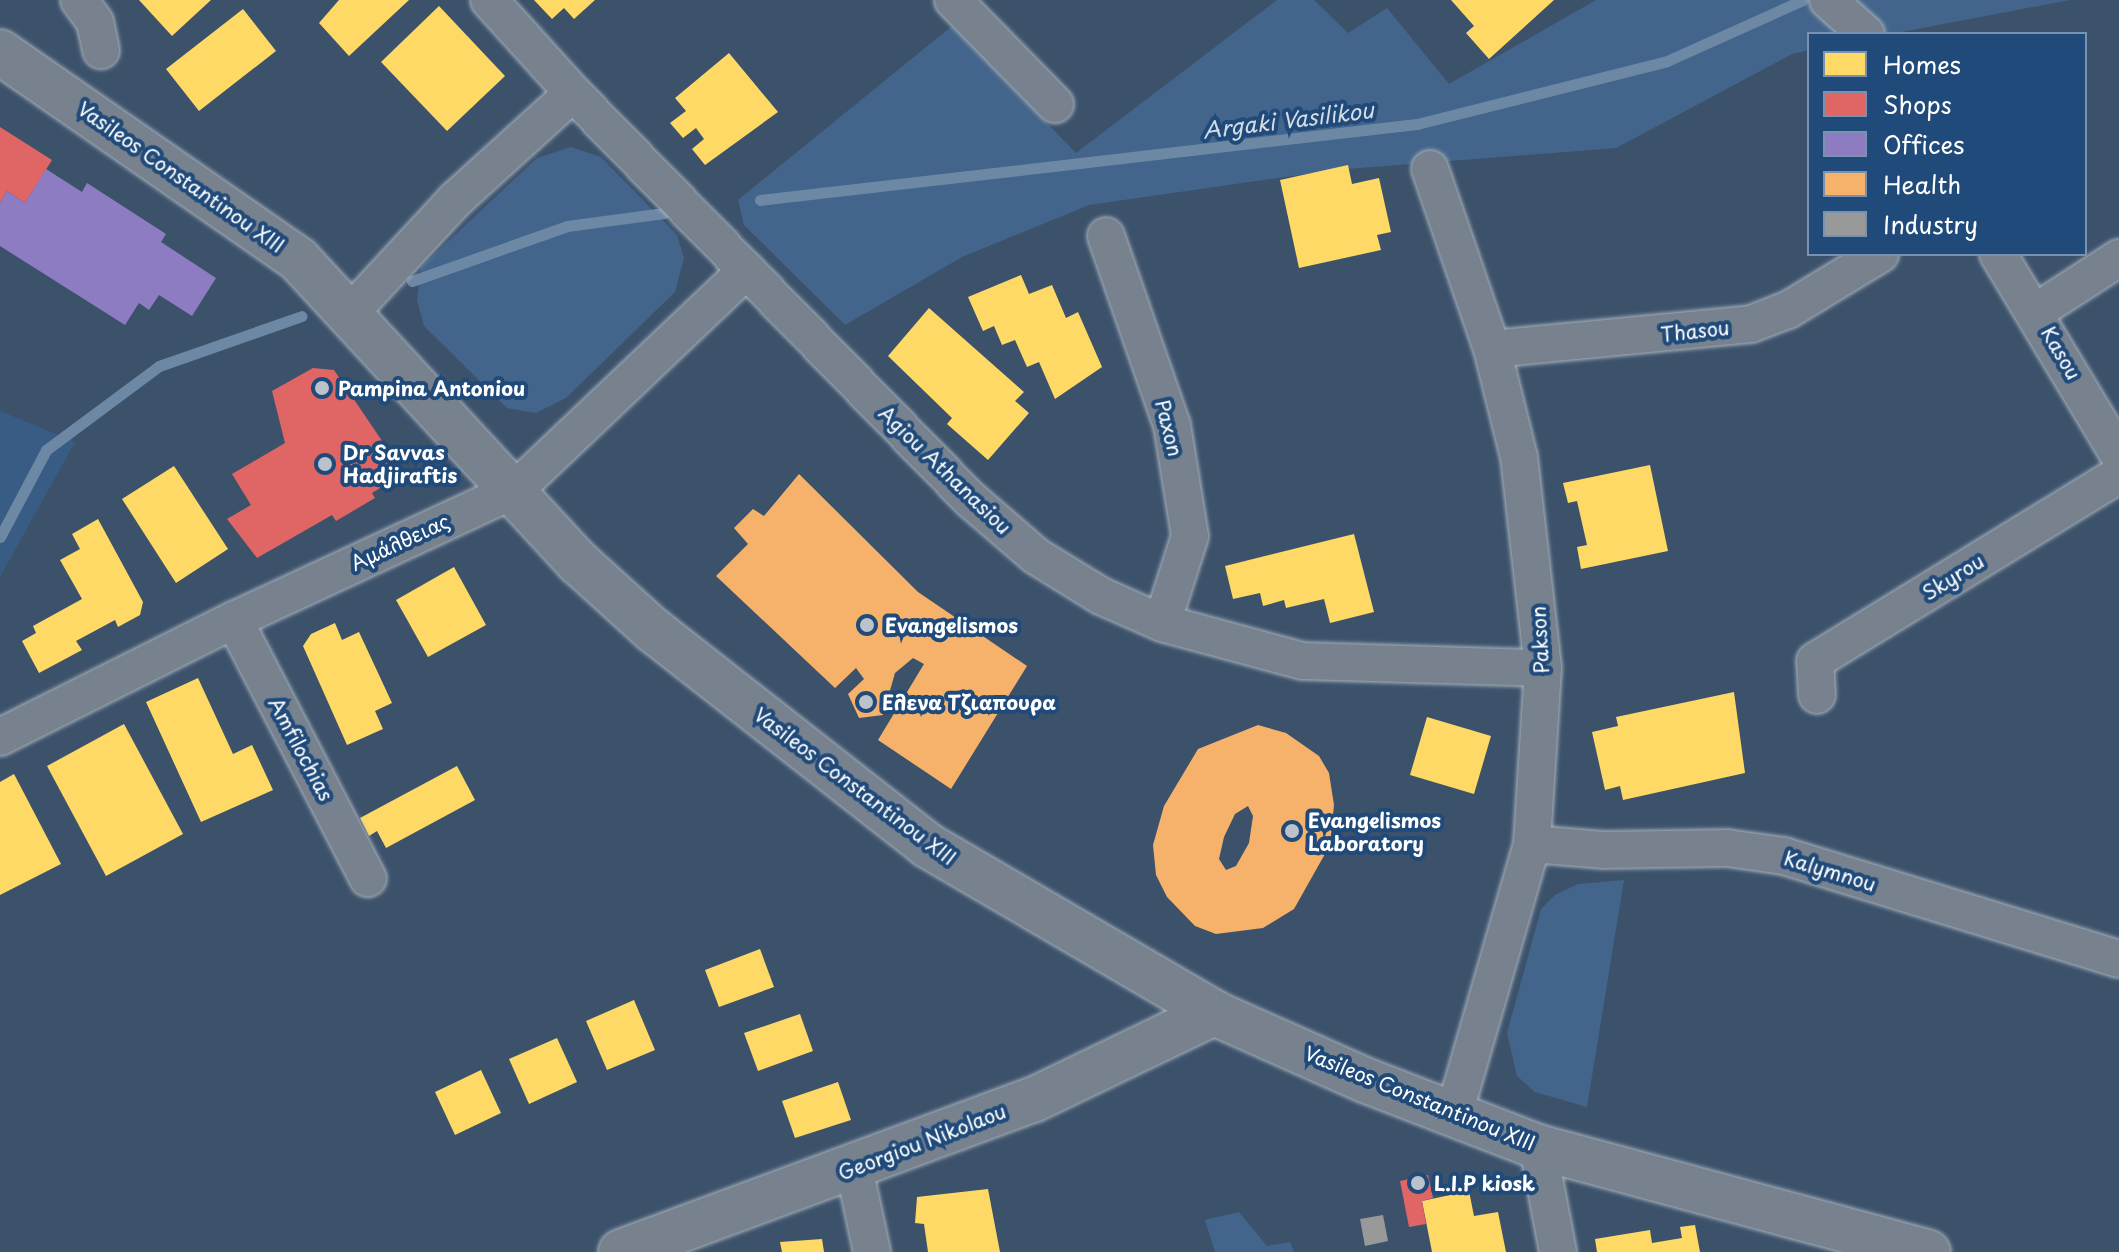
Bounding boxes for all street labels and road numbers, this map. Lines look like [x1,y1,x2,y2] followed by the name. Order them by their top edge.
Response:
[73,96,289,258] street label: Vasileos Constantinou XIII
[1659,315,1731,347] street label: Thasou
[2036,322,2086,384] street label: Kasou
[1150,397,1188,459] street label: Paxon
[874,401,1016,539] street label: Agiou Athanasiou
[347,509,453,575] street label: Αμάλθειας
[1918,549,1988,605] street label: Skyrou
[1526,605,1554,675] street label: Pakson
[264,693,338,805] street label: Amfilochias
[749,702,961,870] street label: Vasileos Constantinou XIII
[1781,846,1879,896] street label: Kalymnou
[1301,1040,1539,1156] street label: Vasileos Constantinou XIII
[834,1099,1010,1185] street label: Georgiou Nikolaou

